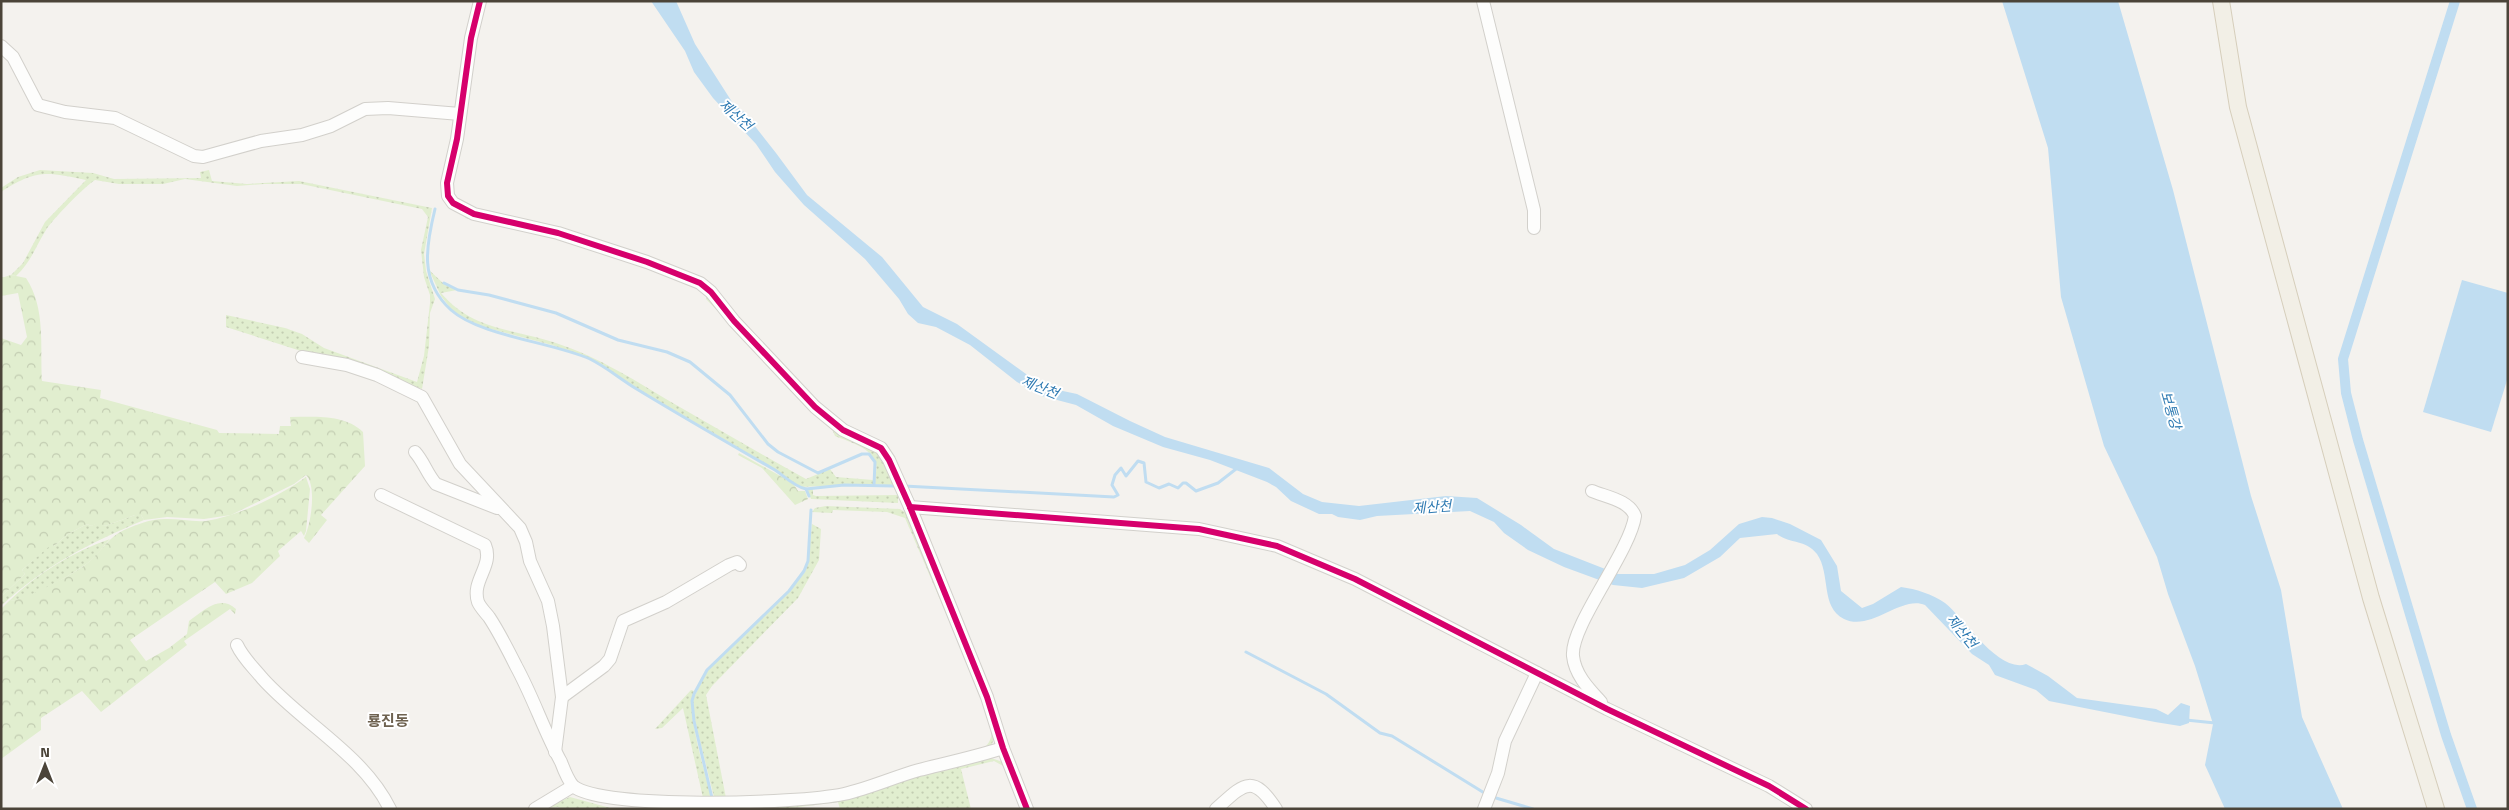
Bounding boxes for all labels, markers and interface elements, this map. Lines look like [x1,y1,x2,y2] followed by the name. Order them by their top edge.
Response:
[715,94,759,136] water label: 제산천
[1018,370,1063,404] water label: 제산천
[2156,388,2187,433] water label: 보통강
[1412,495,1453,518] water label: 제산천
[1942,609,1983,653] water label: 제산천
[367,709,409,732] district label: 룡진동
[20,740,70,790] north arrow
[40,741,50,762] text: N

